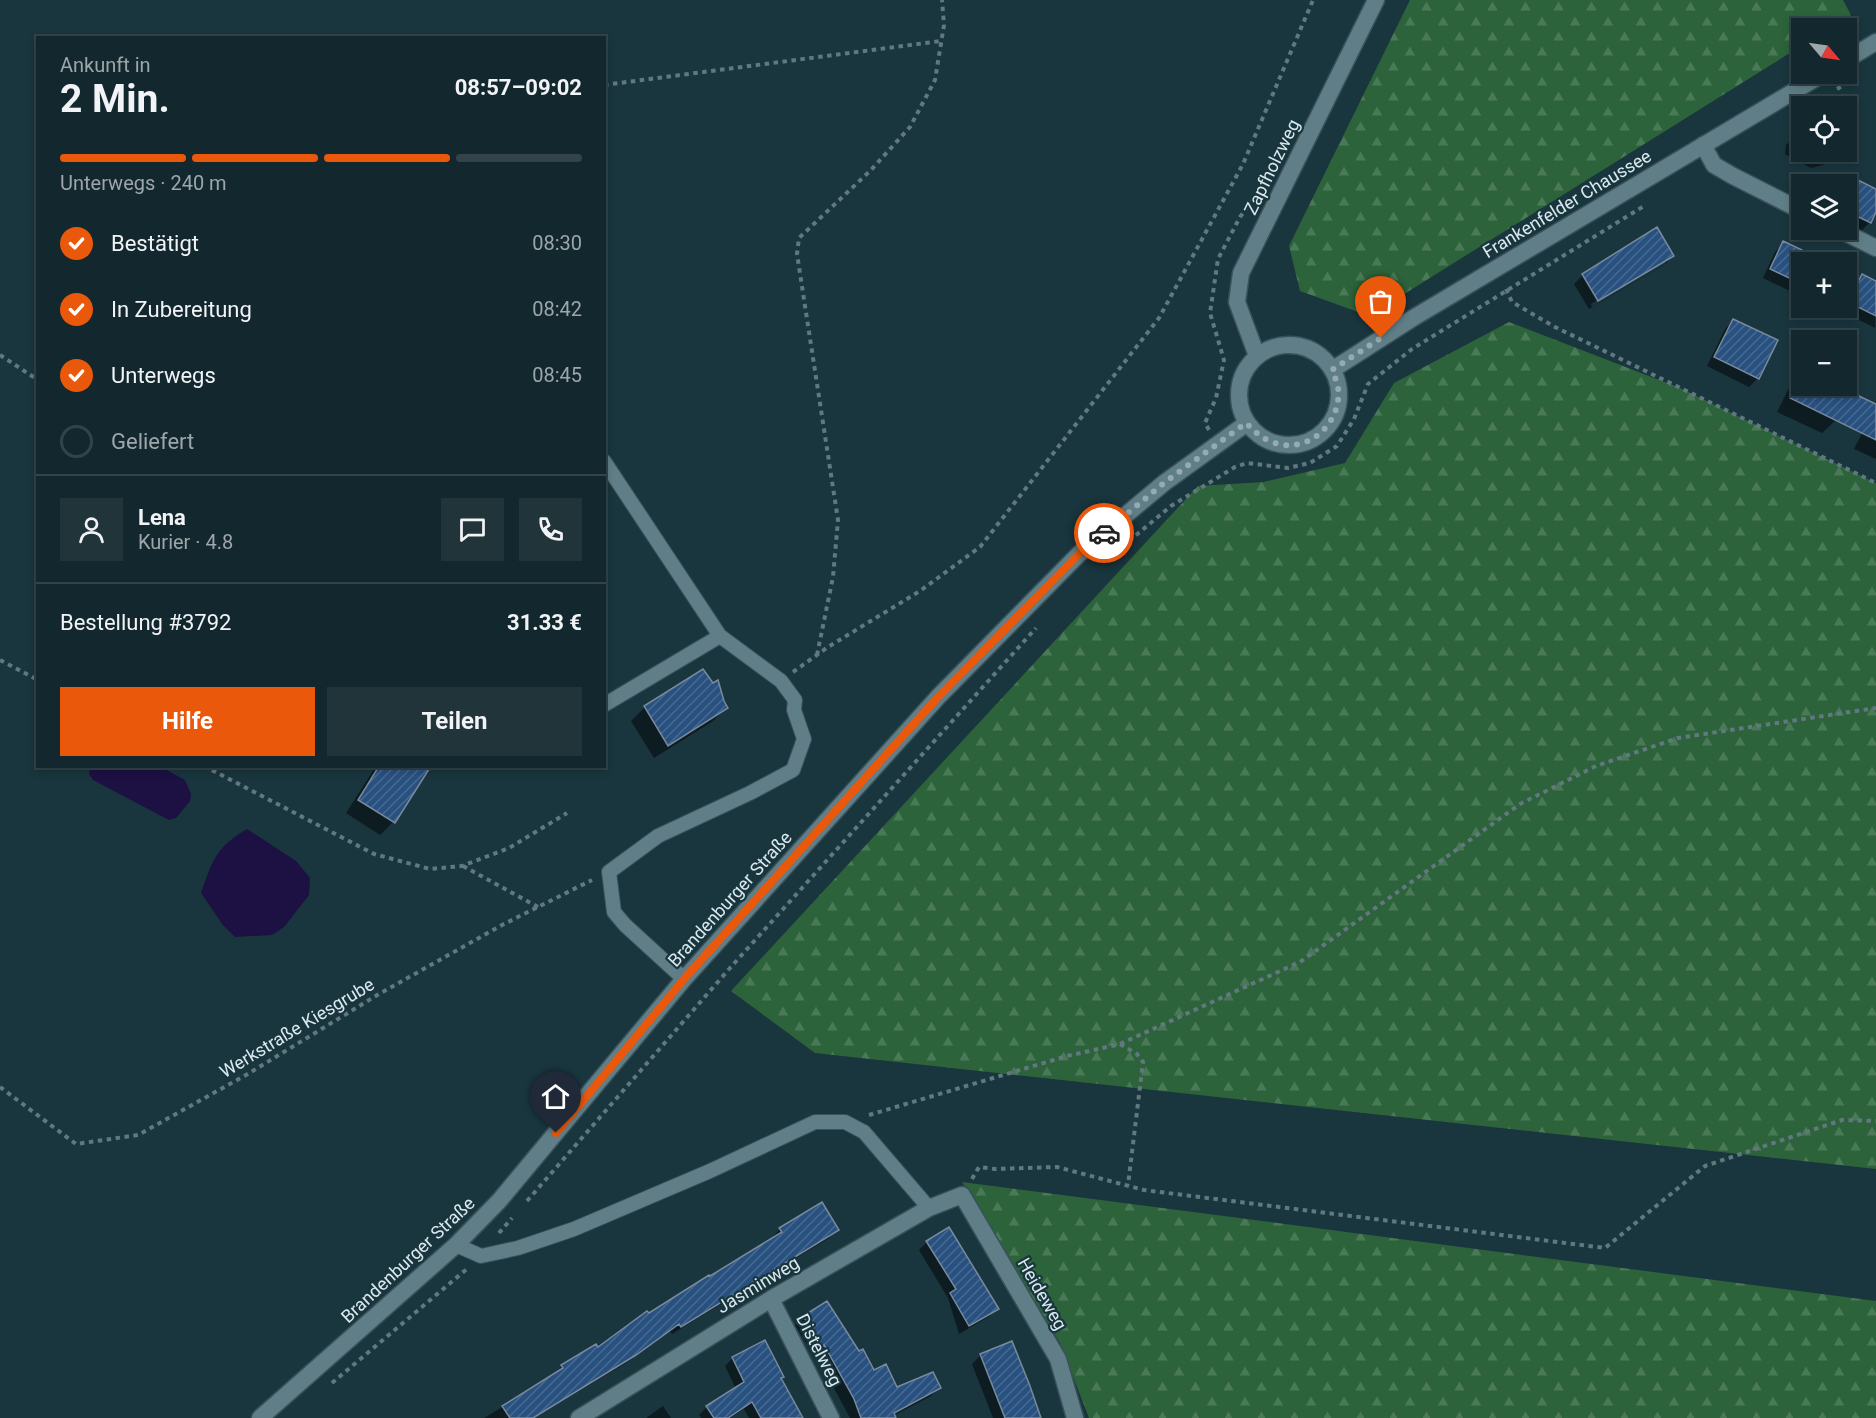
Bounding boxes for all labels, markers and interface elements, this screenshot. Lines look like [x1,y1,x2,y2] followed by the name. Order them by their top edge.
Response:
[1791,18,1857,84] north arrow
[1791,18,1857,396] map controls
[60,53,151,77] text: Ankunft in
[455,75,582,100] text: 08:57–09:02
[60,76,170,122] text: 2 Min.
[1791,96,1857,162] button: locate
[1239,116,1304,218] street label: Zapfholzweg
[1479,145,1655,262] street label: Frankenfelder Chaussee
[60,171,227,195] text: Unterwegs · 240 m
[1791,174,1857,240] button: layers
[60,227,93,260] icon: check
[111,231,199,256] text: Bestätigt
[532,231,582,255] text: 08:30
[1791,252,1857,318] button: +
[1355,276,1406,338] pin
[1364,285,1397,318] icon: bag
[60,293,93,326] icon: check
[111,297,252,322] text: In Zubereitung
[532,297,582,321] text: 08:42
[1791,330,1857,396] button: −
[60,359,93,392] icon: check
[111,363,216,388] text: Unterwegs
[532,363,582,387] text: 08:45
[111,429,194,454] text: Geliefert
[60,498,123,561] button: person
[441,498,504,561] button: chat
[519,498,582,561] button: phone
[1074,503,1134,563] courier
[138,505,186,530] text: Lena
[1088,517,1121,550] icon: car
[138,530,233,554] text: Kurier · 4.8
[60,610,231,635] text: Bestellung #3792
[507,610,582,635] text: 31.33 €
[60,687,315,756] button: Hilfe
[327,687,582,756] button: Teilen
[663,827,796,971] street label: Brandenburger Straße
[216,973,378,1082] street label: Werkstraße Kiesgrube
[530,1071,581,1133] pin
[539,1080,572,1113] icon: home
[337,1192,479,1327] street label: Brandenburger Straße
[713,1252,803,1317] street label: Jasminweg
[1013,1254,1071,1333] street label: Heideweg
[792,1310,847,1389] street label: Distelweg

